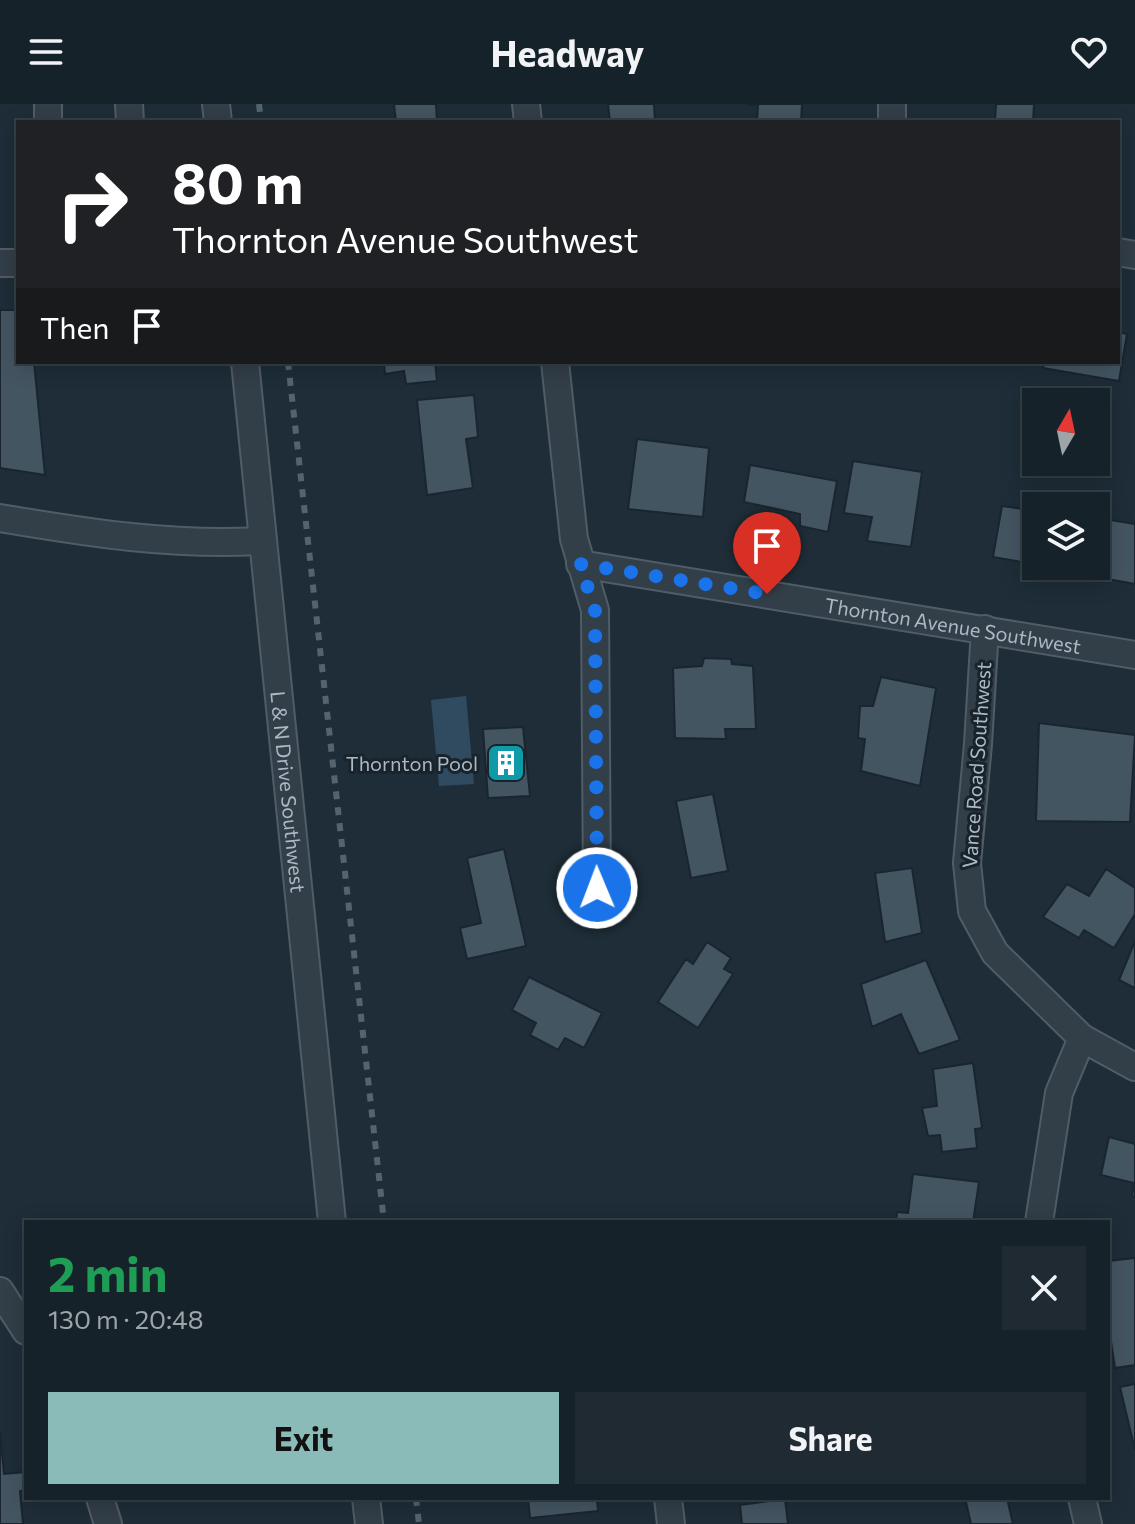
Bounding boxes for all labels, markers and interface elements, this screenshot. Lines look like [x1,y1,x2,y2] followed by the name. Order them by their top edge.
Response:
[24,30,68,74] icon: menu
[491,30,644,74] text: Headway
[1067,30,1111,74] icon: heart
[172,147,303,216] text: 80 m
[40,152,144,256] icon: right
[172,216,639,260] text: Thornton Avenue Southwest
[125,304,169,348] icon: arrive
[40,308,109,345] text: Then
[1022,388,1110,476] north arrow
[1022,388,1110,580] map controls
[1022,492,1110,580] button: layers
[733,512,801,594] pin
[745,524,789,568] icon: arrive
[823,592,1083,658] street label: Thornton Avenue Southwest
[957,661,995,869] street label: Vance Road Southwest
[266,690,311,894] street label: L & N Drive Southwest
[485,742,527,784] building icon: Thornton Pool
[346,751,478,775] place label: Thornton Pool
[555,846,639,930] position arrow
[48,1243,168,1302] text: 2 min
[1002,1246,1086,1330] button: close
[48,1303,204,1334] text: 130 m · 20:48
[48,1392,559,1484] button: Exit
[575,1392,1086,1484] button: Share

